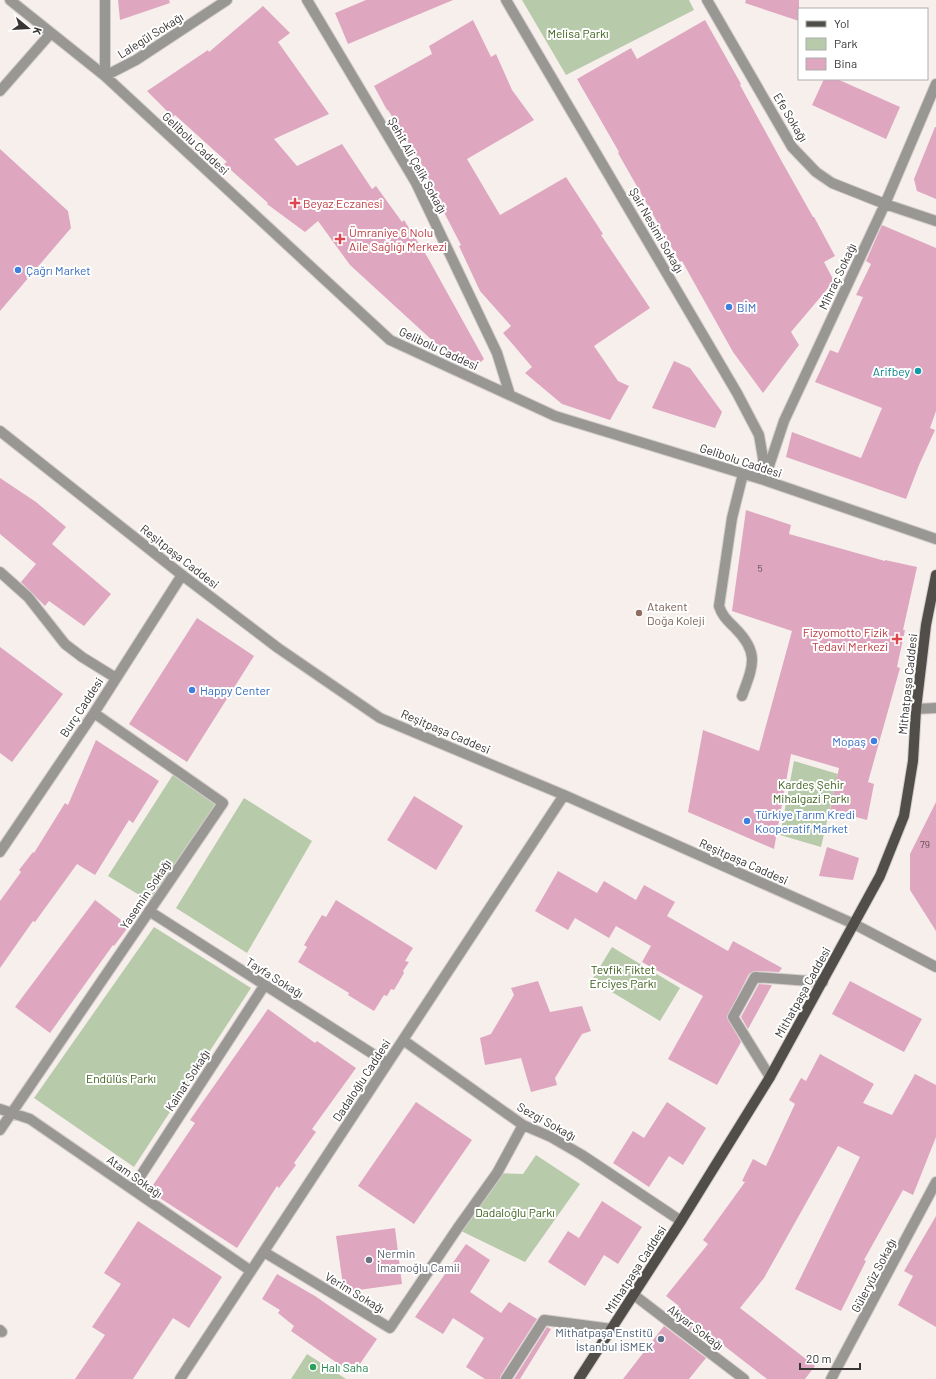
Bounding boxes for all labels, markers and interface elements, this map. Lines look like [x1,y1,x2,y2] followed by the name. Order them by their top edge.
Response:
[8,8,48,48] north arrow
[798,8,928,80] legend
[115,9,185,61] street label: Lalegül Sokağı
[834,16,849,30] text: Yol
[31,26,45,37] text: K
[547,26,609,40] park label: Melisa Parkı
[834,36,858,50] text: Park
[834,56,857,70] text: Bina
[771,90,811,144] street label: Efe Sokağı
[160,109,232,177] street label: Gelibolu Caddesi
[386,115,450,215] street label: Şehit Ali Çelik Sokağı
[627,185,687,275] street label: Şair Nesimi Sokağı
[303,196,383,210] place label: Beyaz Eczanesi
[290,198,300,208] marker: Beyaz Eczanesi
[349,225,447,253] place label: Ümraniye 6 Nolu Aile Sağlığı Merkezi
[334,233,346,245] marker: Ümraniye 6 Nolu Aile Sağlığı Merkezi
[815,241,859,311] street label: Mihraç Sokağı
[26,263,91,277] place label: Çağrı Market
[13,265,23,275] marker: Çağrı Market
[737,300,756,314] place label: BİM
[724,302,734,312] marker: BİM
[397,324,481,372] street label: Gelibolu Caddesi
[873,364,910,378] place label: Arifbey
[913,366,923,376] marker: Arifbey
[698,440,784,480] street label: Gelibolu Caddesi
[138,521,222,591] street label: Reşitpaşa Caddesi
[757,562,763,574] house number: 5
[647,599,705,627] place label: Atakent Doğa Koleji
[634,608,644,618] marker: Atakent Doğa Koleji
[803,625,888,653] place label: Fizyomotto Fizik Tedavi Merkezi
[891,633,903,645] marker: Fizyomotto Fizik Tedavi Merkezi
[895,633,919,735] street label: Mithatpaşa Caddesi
[57,675,105,739] street label: Burç Caddesi
[200,683,271,697] place label: Happy Center
[187,685,197,695] marker: Happy Center
[399,706,493,756] street label: Reşitpaşa Caddesi
[832,734,866,748] place label: Mopaş
[869,736,879,746] marker: Mopaş
[773,777,849,805] park label: Kardeş Şehir Mihalgazi Parkı
[755,807,855,835] place label: Türkiye Tarım Kredi Kooperatif Market
[742,816,752,826] marker: Türkiye Tarım Kredi Kooperatif Market
[698,835,790,887] street label: Reşitpaşa Caddesi
[920,838,930,850] house number: 79
[117,857,173,931] street label: Yasemin Sokağı
[771,944,833,1040] street label: Mithatpaşa Caddesi
[244,954,306,1000] street label: Tayfa Sokağı
[590,962,656,990] park label: Tevfik Fiktet Erciyes Parkı
[329,1036,393,1124] street label: Dadaloğlu Caddesi
[162,1047,212,1113] street label: Kainat Sokağı
[86,1071,156,1085] park label: Endülüs Parkı
[515,1099,579,1143] street label: Sezgi Sokağı
[105,1152,165,1200] street label: Atam Sokağı
[475,1205,555,1219] park label: Dadaloğlu Parkı
[601,1223,669,1315] street label: Mithatpaşa Caddesi
[848,1236,898,1314] street label: Güleryüz Sokağı
[377,1246,460,1274] place label: Nermin İmamoğlu Camii
[364,1255,374,1265] marker: Nermin İmamoğlu Camii
[323,1269,387,1315] street label: Verim Sokağı
[665,1302,727,1352] street label: Akyar Sokağı
[555,1325,654,1353] place label: Mithatpaşa Enstitü İstanbul İSMEK
[656,1334,666,1344] marker: Mithatpaşa Enstitü İstanbul İSMEK
[800,1345,860,1371] scale bar
[806,1351,832,1365] text: 20 m
[321,1360,368,1374] place label: Halı Saha
[308,1362,318,1372] marker: Halı Saha

